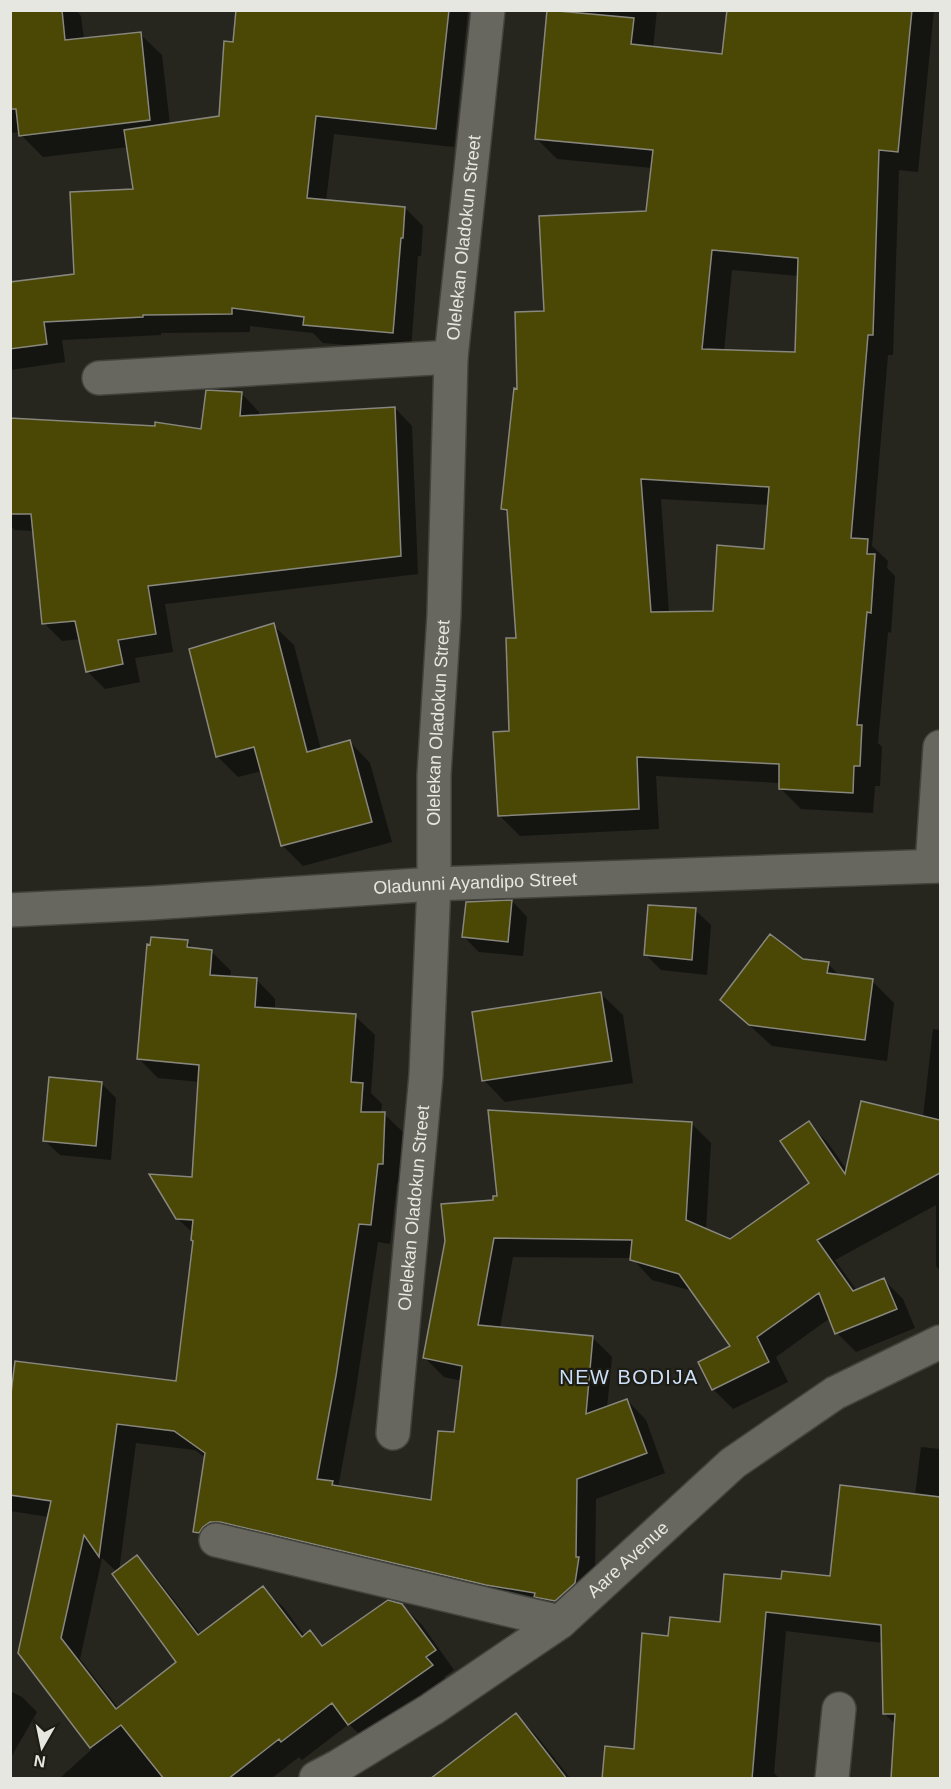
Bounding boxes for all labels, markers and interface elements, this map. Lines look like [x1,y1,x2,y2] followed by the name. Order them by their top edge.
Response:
[443,134,485,341] street label: Olelekan Oladokun Street
[424,619,454,826] street label: Olelekan Oladokun Street
[373,869,577,898] street label: Oladunni Ayandipo Street
[394,1104,433,1312] street label: Olelekan Oladokun Street
[559,1366,699,1388] district label: NEW BODIJA
[583,1517,673,1602] street label: Aare Avenue
[12,1717,72,1777] north arrow
[33,1752,47,1771] text: N

